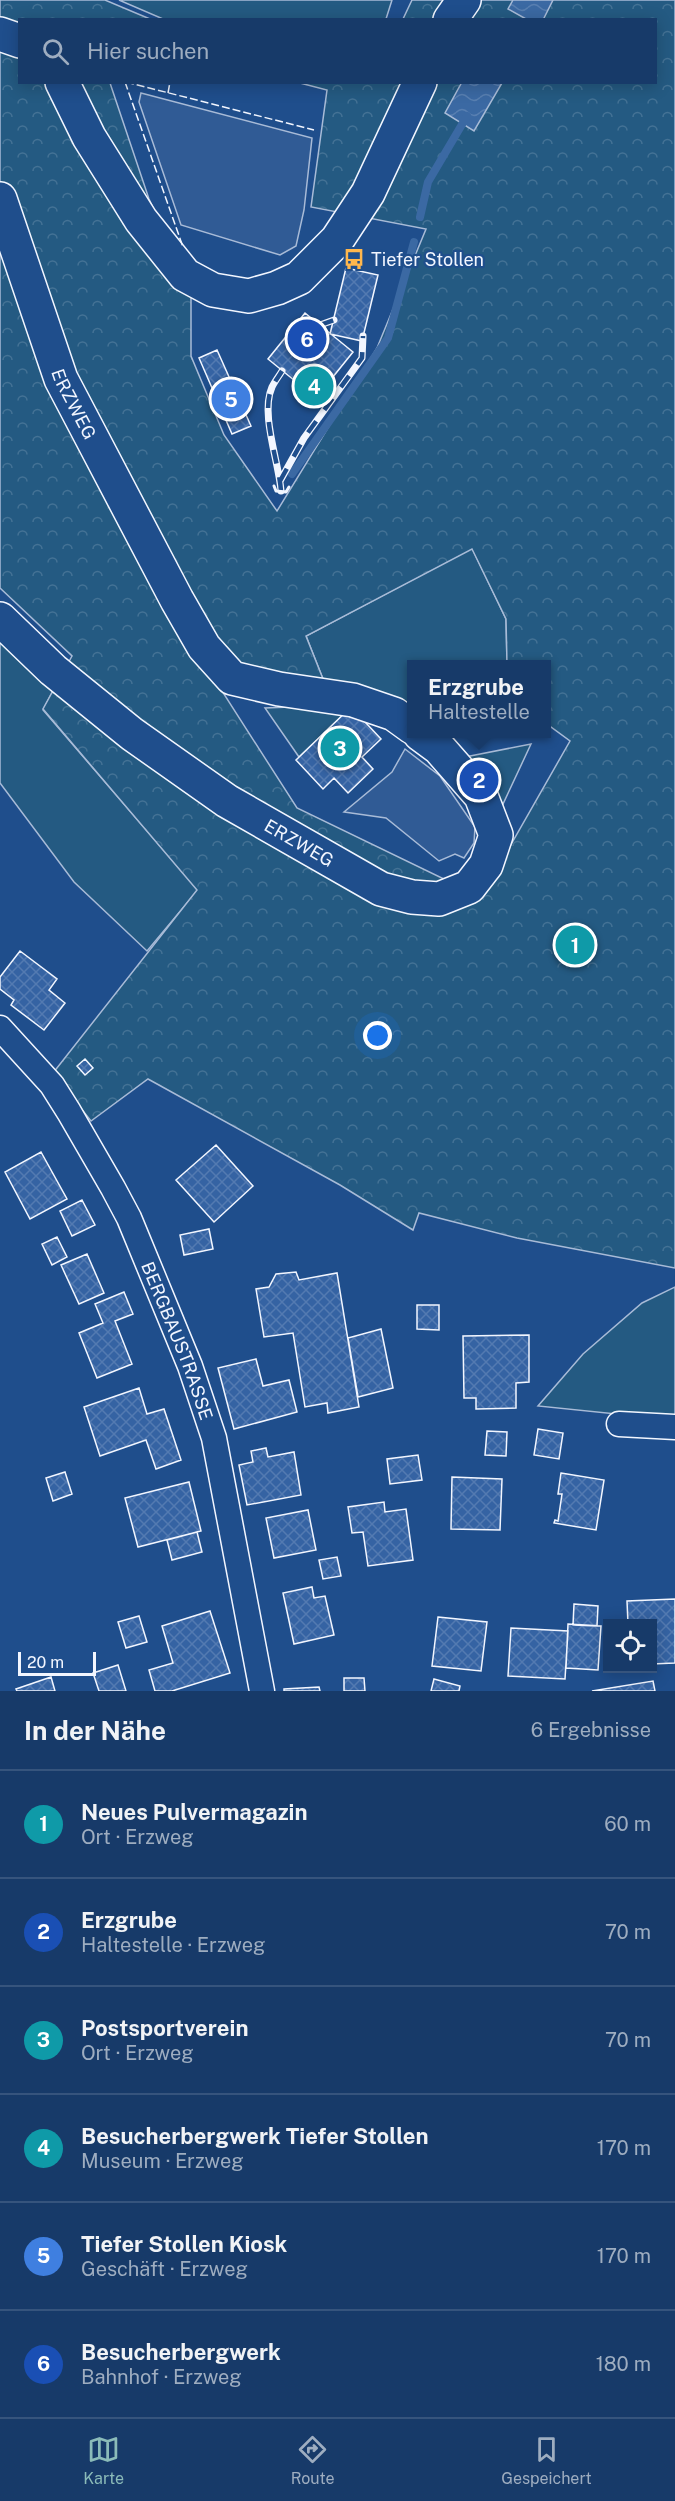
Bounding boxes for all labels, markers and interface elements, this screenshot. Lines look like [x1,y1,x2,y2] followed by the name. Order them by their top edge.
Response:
[18,18,657,84] search box
[39,35,72,68] icon: search
[87,38,209,64] text: Hier suchen
[342,247,366,271] bus stop icon: Tiefer Stollen
[371,249,484,270] place label: Tiefer Stollen
[288,316,326,362] pin: 6
[294,364,334,408] pin: 4
[48,366,101,443] street label: ERZWEG
[212,376,250,422] pin: 5
[407,660,551,738] popup
[428,674,524,700] text: Erzgrube
[428,700,530,724] text: Haltestelle
[320,726,360,771] pin: 3
[460,758,498,802] pin: 2
[261,814,338,871] street label: ERZWEG
[556,922,594,968] pin: 1
[363,1021,392,1050] your location
[138,1258,218,1423] street label: BERGBAUSTRASSE
[603,1619,657,1673] map controls
[603,1619,657,1673] button: locate
[18,1649,96,1676] scale bar
[27,1653,64,1672] text: 20 m
[24,1715,166,1746] text: In der Nähe
[531,1718,651,1742] text: 6 Ergebnisse
[81,1799,308,1825] text: Neues Pulvermagazin
[39,1812,48,1836] text: 1
[604,1812,651,1836] text: 60 m
[81,1825,194,1849] text: Ort · Erzweg
[81,1907,177,1933] text: Erzgrube
[37,1920,50,1944] text: 2
[605,1920,651,1944] text: 70 m
[81,1933,265,1957] text: Haltestelle · Erzweg
[81,2015,248,2041] text: Postsportverein
[37,2028,50,2052] text: 3
[605,2028,651,2052] text: 70 m
[81,2041,194,2065] text: Ort · Erzweg
[81,2123,429,2149] text: Besucherbergwerk Tiefer Stollen
[37,2136,50,2160] text: 4
[597,2136,651,2160] text: 170 m
[81,2149,244,2173] text: Museum · Erzweg
[81,2231,287,2257] text: Tiefer Stollen Kiosk
[37,2244,50,2268] text: 5
[597,2244,651,2268] text: 170 m
[81,2257,248,2281] text: Geschäft · Erzweg
[81,2339,281,2365] text: Besucherbergwerk
[37,2352,50,2376] text: 6
[596,2352,651,2376] text: 180 m
[81,2365,242,2389] text: Bahnhof · Erzweg
[83,2433,124,2488] tab: Karte
[291,2433,335,2488] tab: Route
[501,2433,592,2488] tab: Gespeichert

